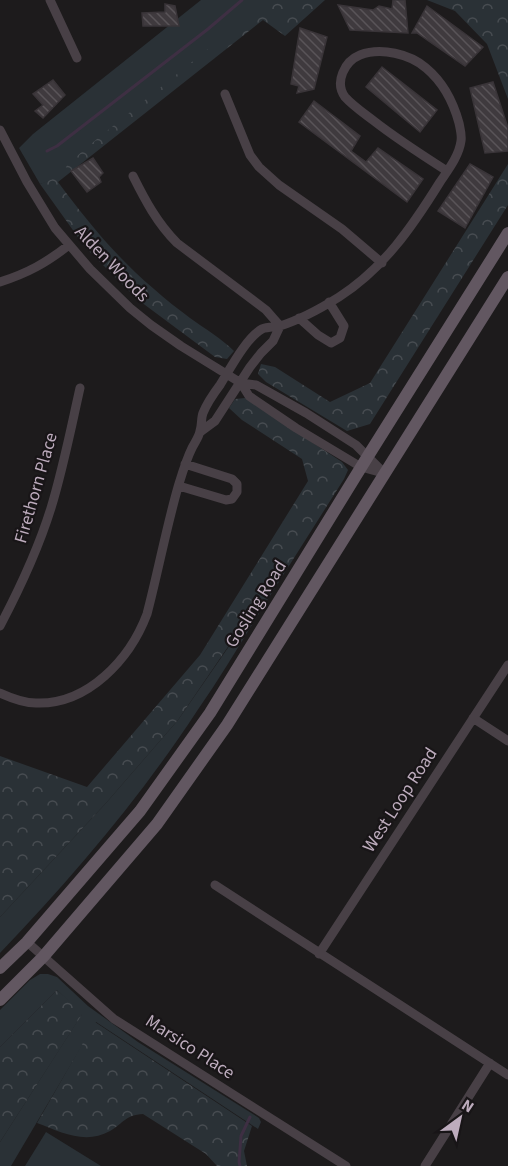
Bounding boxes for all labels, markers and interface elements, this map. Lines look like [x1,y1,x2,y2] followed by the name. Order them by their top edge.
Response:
[69,220,155,308] street label: Alden Woods
[8,430,64,546] street label: Firethorn Place
[219,556,293,652] street label: Gosling Road
[357,743,443,857] street label: West Loop Road
[140,1009,240,1085] street label: Marsico Place
[430,1088,490,1148] north arrow
[457,1094,478,1118] text: N

